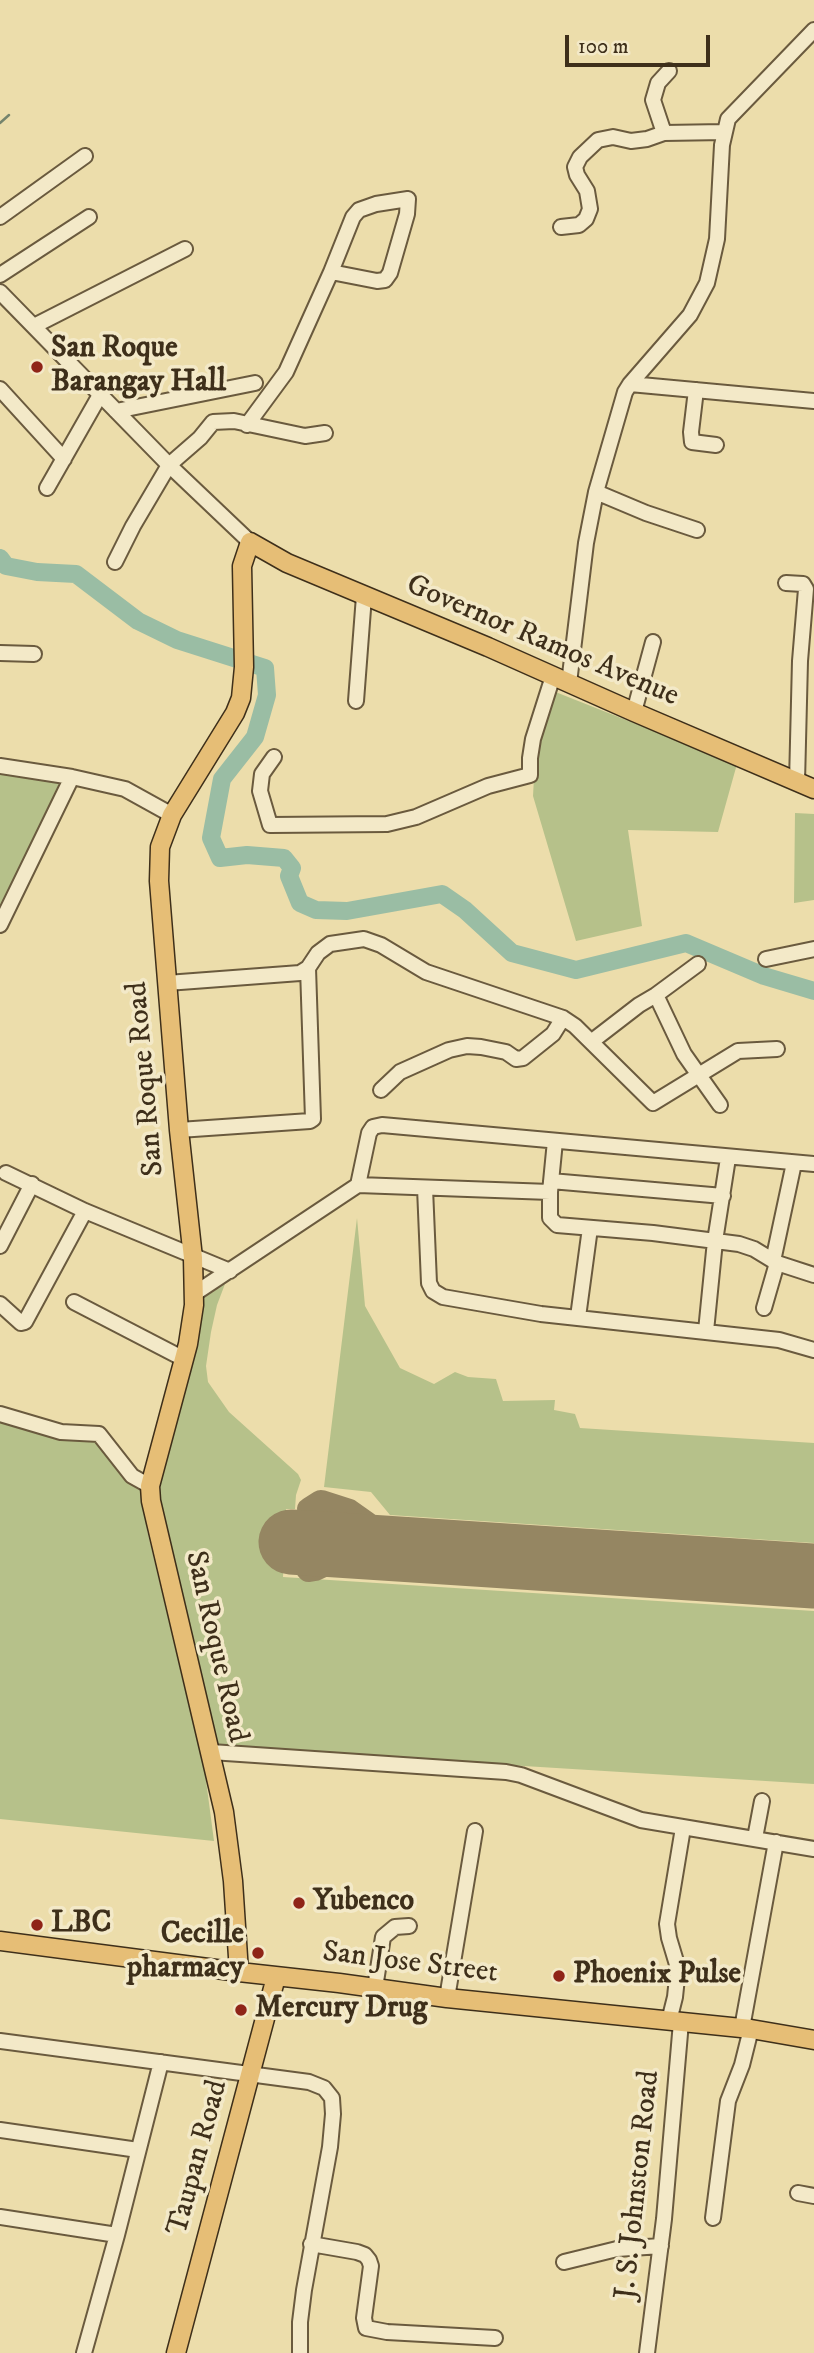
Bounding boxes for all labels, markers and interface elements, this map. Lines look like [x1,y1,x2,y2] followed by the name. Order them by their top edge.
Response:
[569,21,714,65] scale bar
[578,34,629,60] text: 100 m
[51,332,226,402] place label: San Roque Barangay Hall
[29,359,45,375] marker: San Roque Barangay Hall
[400,568,684,716] street label: Governor Ramos Avenue
[121,980,173,1178] street label: San Roque Road
[175,1548,255,1746] street label: San Roque Road
[313,1885,414,1921] place label: Yubenco
[291,1895,307,1911] marker: Yubenco
[51,1907,112,1943] place label: LBC
[29,1917,45,1933] marker: LBC
[127,1918,244,1988] place label: Cecille pharmacy
[320,1935,500,1993] street label: San Jose Street
[250,1945,266,1961] marker: Cecille pharmacy
[573,1958,741,1994] place label: Phoenix Pulse
[551,1968,567,1984] marker: Phoenix Pulse
[255,1992,427,2028] place label: Mercury Drug
[233,2002,249,2018] marker: Mercury Drug
[609,2069,669,2301] street label: J. S. Johnston Road
[161,2076,237,2240] street label: Taupan Road

